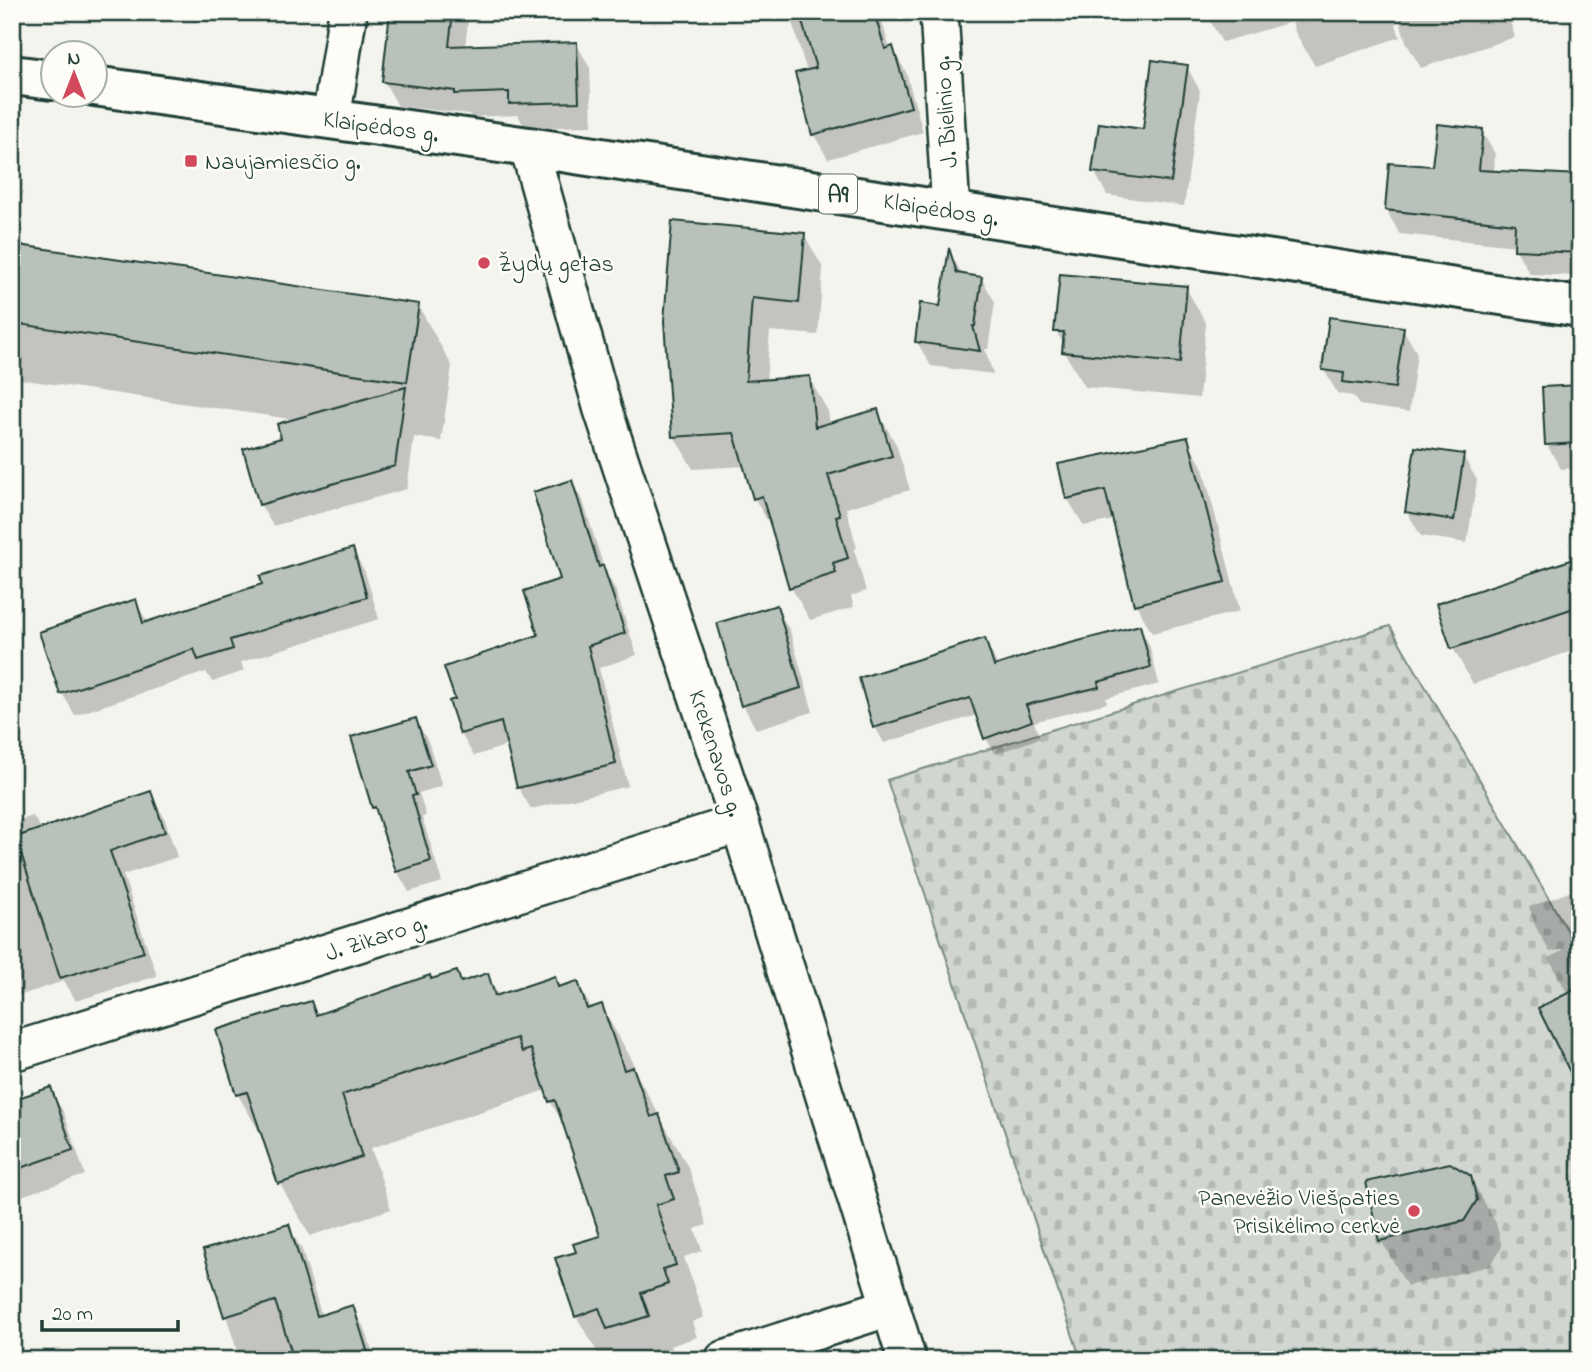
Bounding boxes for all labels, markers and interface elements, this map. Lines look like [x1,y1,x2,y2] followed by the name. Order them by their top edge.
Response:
[38,38,108,108] north arrow
[68,46,81,73] text: N
[926,54,969,169] street label: J. Bielinio g.
[320,103,441,154] street label: Klaipėdos g.
[205,146,361,181] place label: Naujamiesčio g.
[183,153,199,169] marker: Naujamiesčio g.
[819,174,857,214] road number: A9
[880,185,1001,238] street label: Klaipėdos g.
[498,248,614,284] place label: Žydų getas
[476,255,492,271] marker: Žydų getas
[678,686,752,822] street label: Krekenavos g.
[321,906,433,972] street label: J. Zikaro g.
[1198,1182,1400,1245] place label: Panevėžio Viešpaties Prisikėlimo cerkvė
[1406,1203,1422,1219] marker: Panevėžio Viešpaties Prisikėlimo cerkvė
[42,1288,178,1332] scale bar
[52,1300,93,1330] text: 20 m

